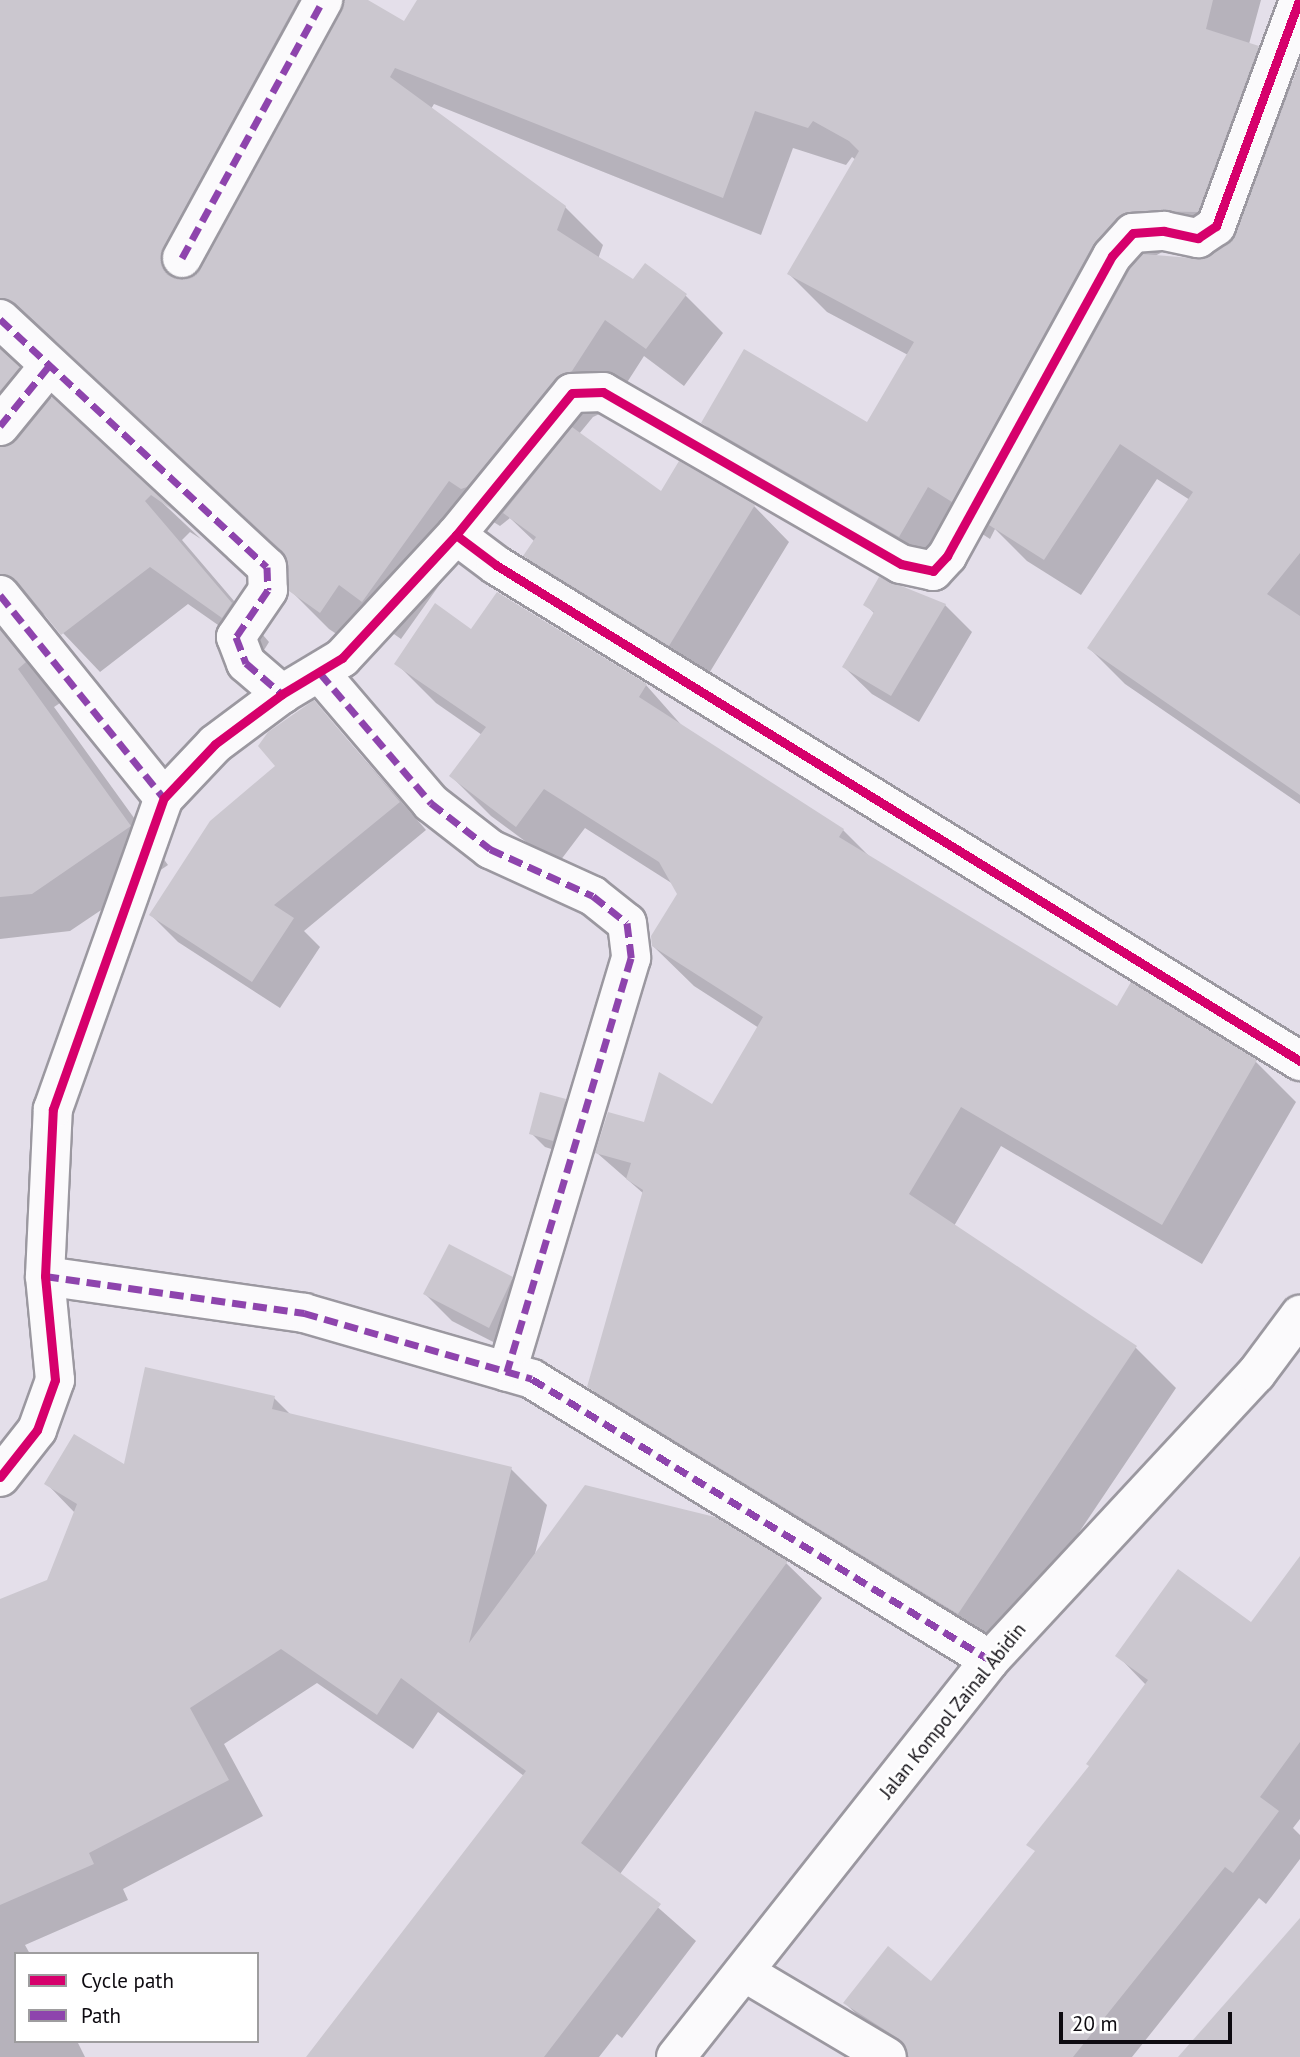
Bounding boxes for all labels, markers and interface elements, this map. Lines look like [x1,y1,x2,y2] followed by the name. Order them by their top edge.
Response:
[875,1618,1031,1804] street label: Jalan Kompol Zainal Abidin
[14,1952,259,2043] legend
[81,1967,174,1994] text: Cycle path
[1062,1997,1235,2041] scale bar
[81,2002,121,2029] text: Path
[1072,2010,1118,2037] text: 20 m

